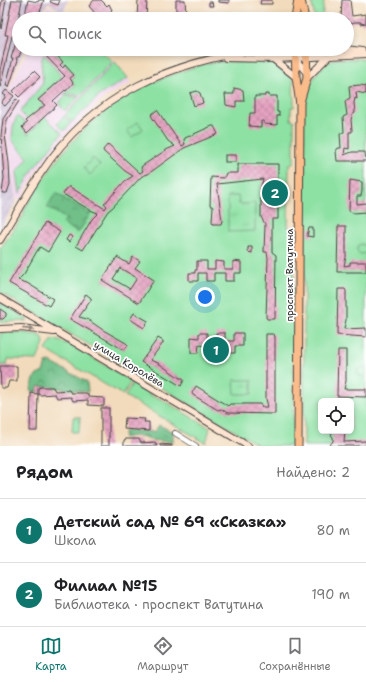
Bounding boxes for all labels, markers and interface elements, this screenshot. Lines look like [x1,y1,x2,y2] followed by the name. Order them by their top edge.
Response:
[12,12,354,56] search box
[26,23,48,45] icon: search
[58,24,102,44] text: Поиск
[262,178,288,208] pin: 2
[283,228,296,322] street label: проспект Ватутина
[195,287,215,307] your location
[22,326,34,332] one-way arrow
[203,335,229,365] pin: 1
[91,338,167,391] street label: улица Королёва
[318,398,354,434] map controls
[318,398,354,434] button: locate
[16,461,73,483] text: Рядом
[276,464,350,481] text: Найдено: 2
[54,512,286,532] text: Детский сад № 69 «Сказка»
[26,522,32,539] text: 1
[316,522,350,539] text: 80 m
[54,532,96,549] text: Школа
[54,576,157,596] text: Филиал №15
[24,586,34,603] text: 2
[311,586,350,603] text: 190 m
[54,596,263,613] text: Библиотека · проспект Ватутина
[35,635,67,674] tab: Карта
[137,635,188,674] tab: Маршрут
[259,635,331,674] tab: Сохранённые

